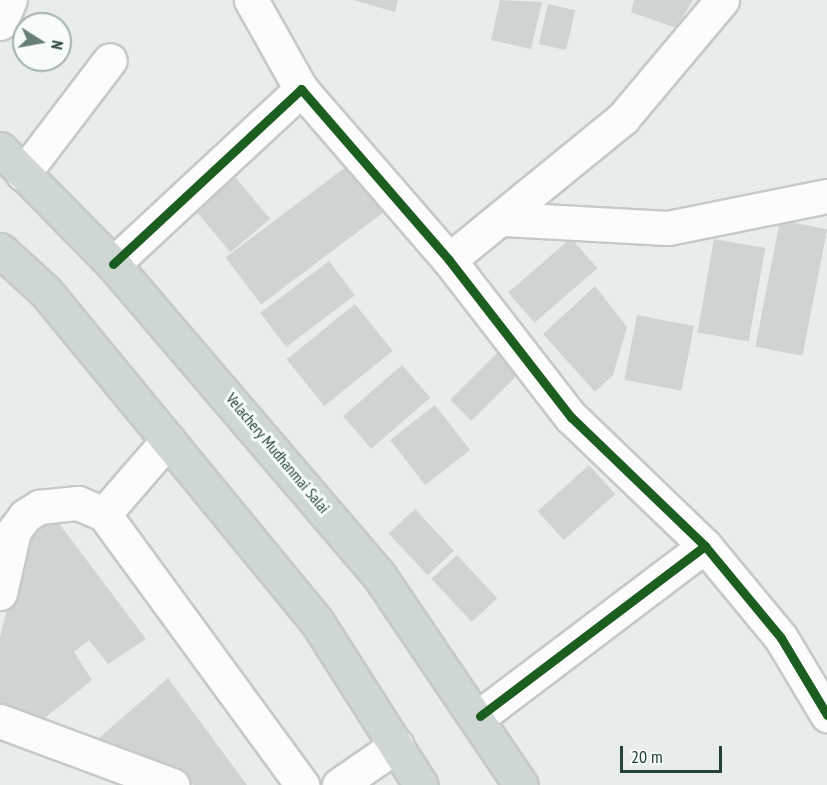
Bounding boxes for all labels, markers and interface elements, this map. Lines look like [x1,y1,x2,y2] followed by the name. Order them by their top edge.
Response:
[12,12,72,72] north arrow
[47,39,68,51] text: N
[222,389,334,517] street label: Velachery Mudhanmai Salai
[623,734,725,772] scale bar
[631,745,663,768] text: 20 m

